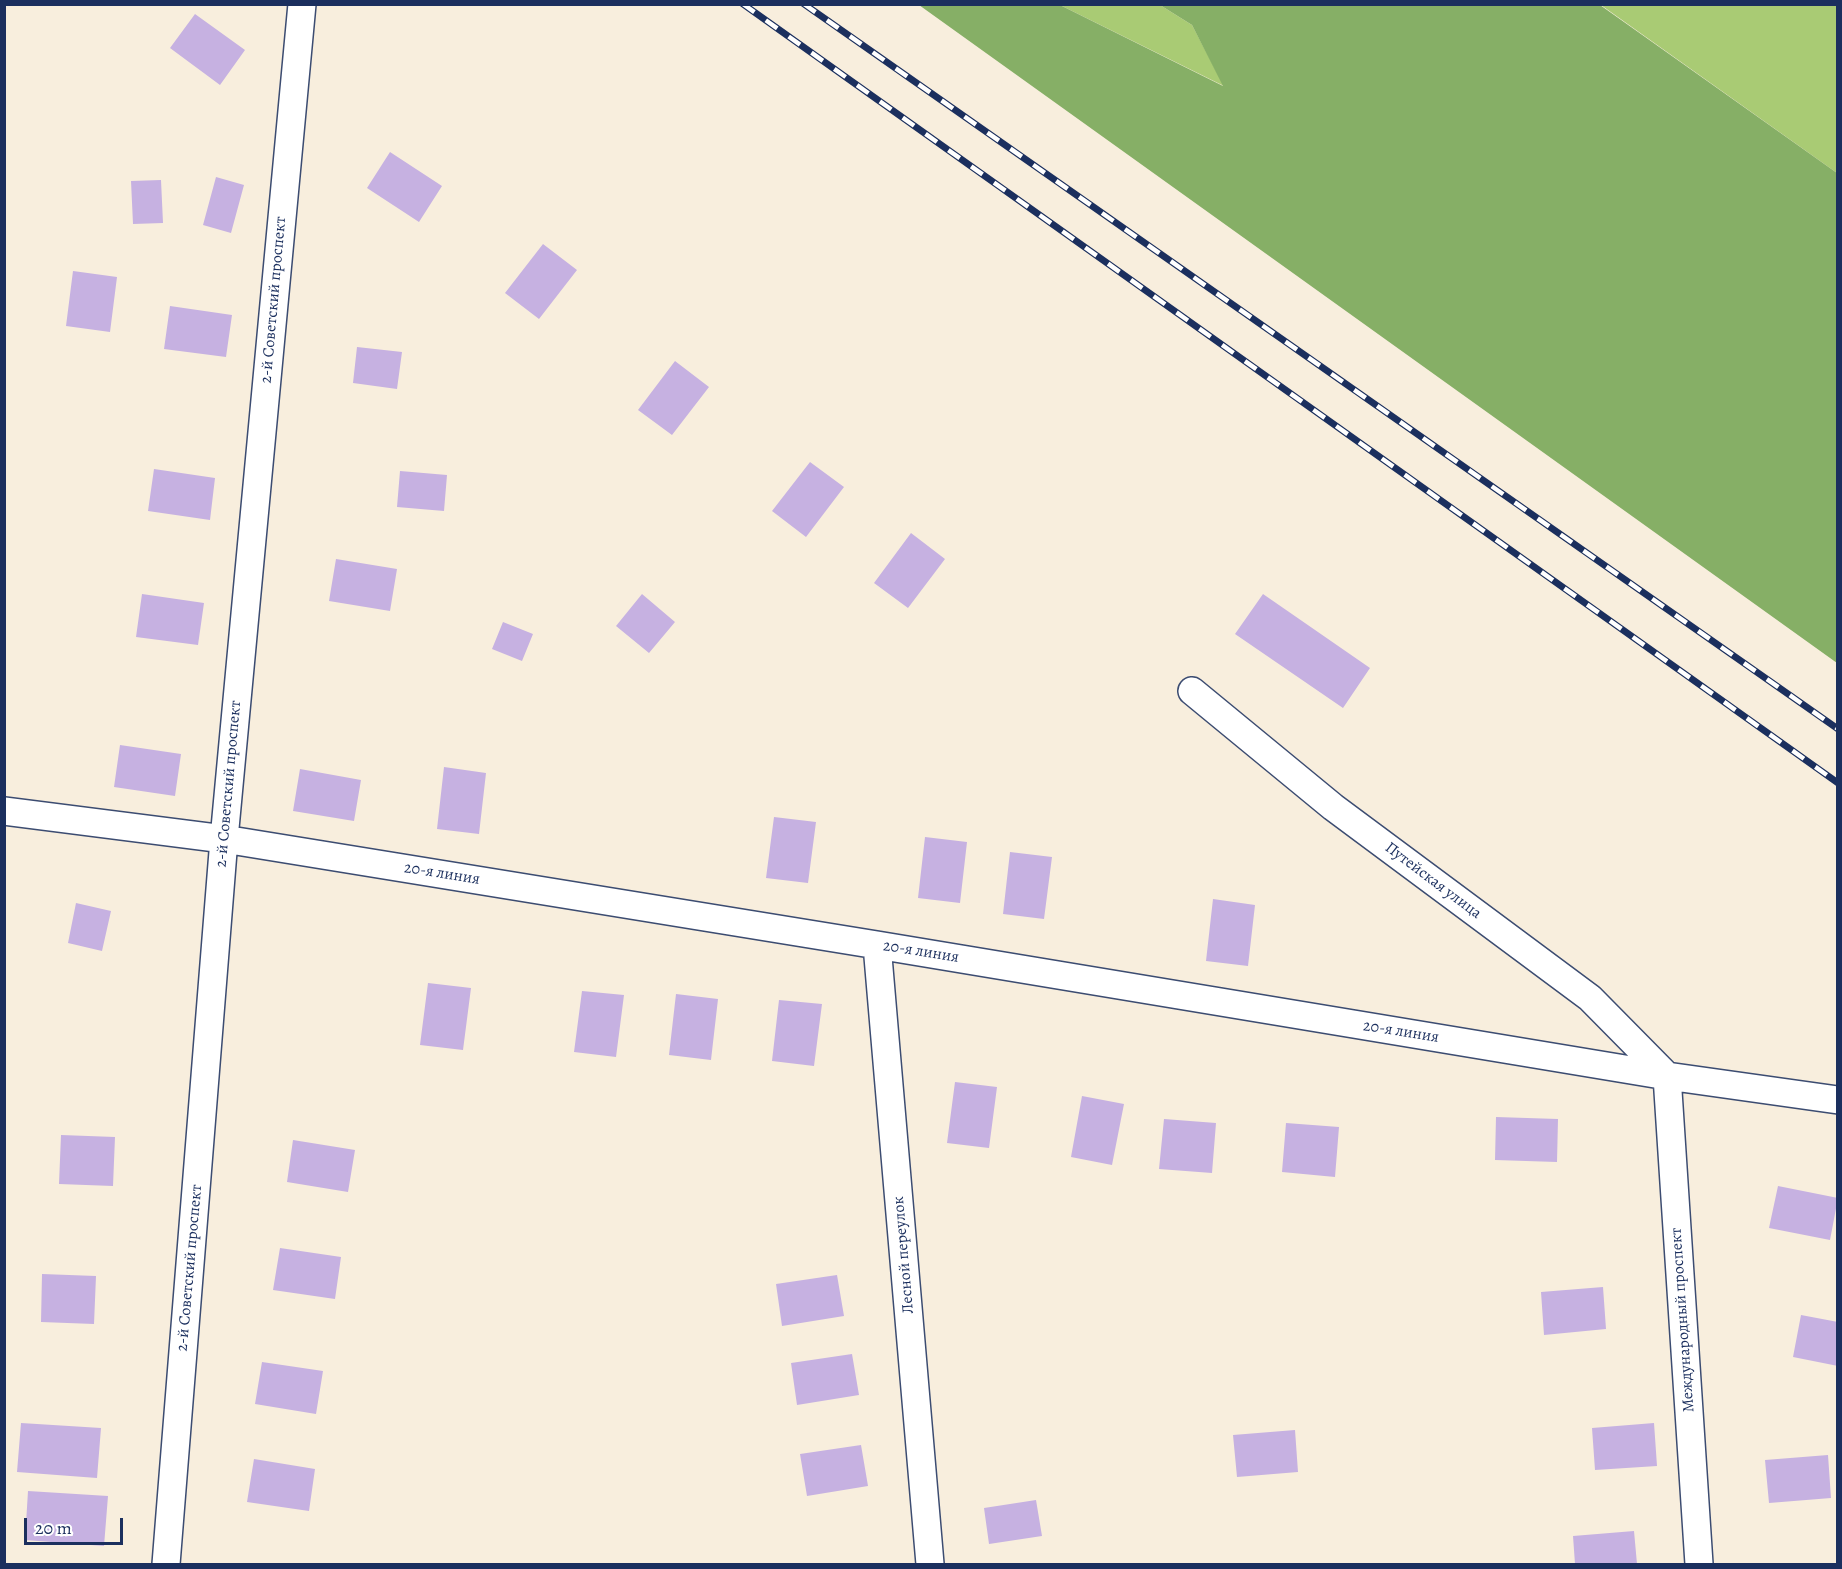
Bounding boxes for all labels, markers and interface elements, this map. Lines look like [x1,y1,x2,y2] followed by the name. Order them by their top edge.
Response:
[257,216,291,384] street label: 2-й Советский проспект
[212,700,246,868] street label: 2-й Советский проспект
[1381,838,1485,924] street label: Путейская улица
[403,859,481,889] street label: 20-я линия
[882,937,960,967] street label: 20-я линия
[1362,1017,1440,1047] street label: 20-я линия
[173,1184,207,1352] street label: 2-й Советский проспект
[889,1195,919,1315] street label: Лесной переулок
[1667,1227,1699,1413] street label: Международный проспект
[27,1506,126,1544] scale bar
[35,1516,72,1540] text: 20 m

